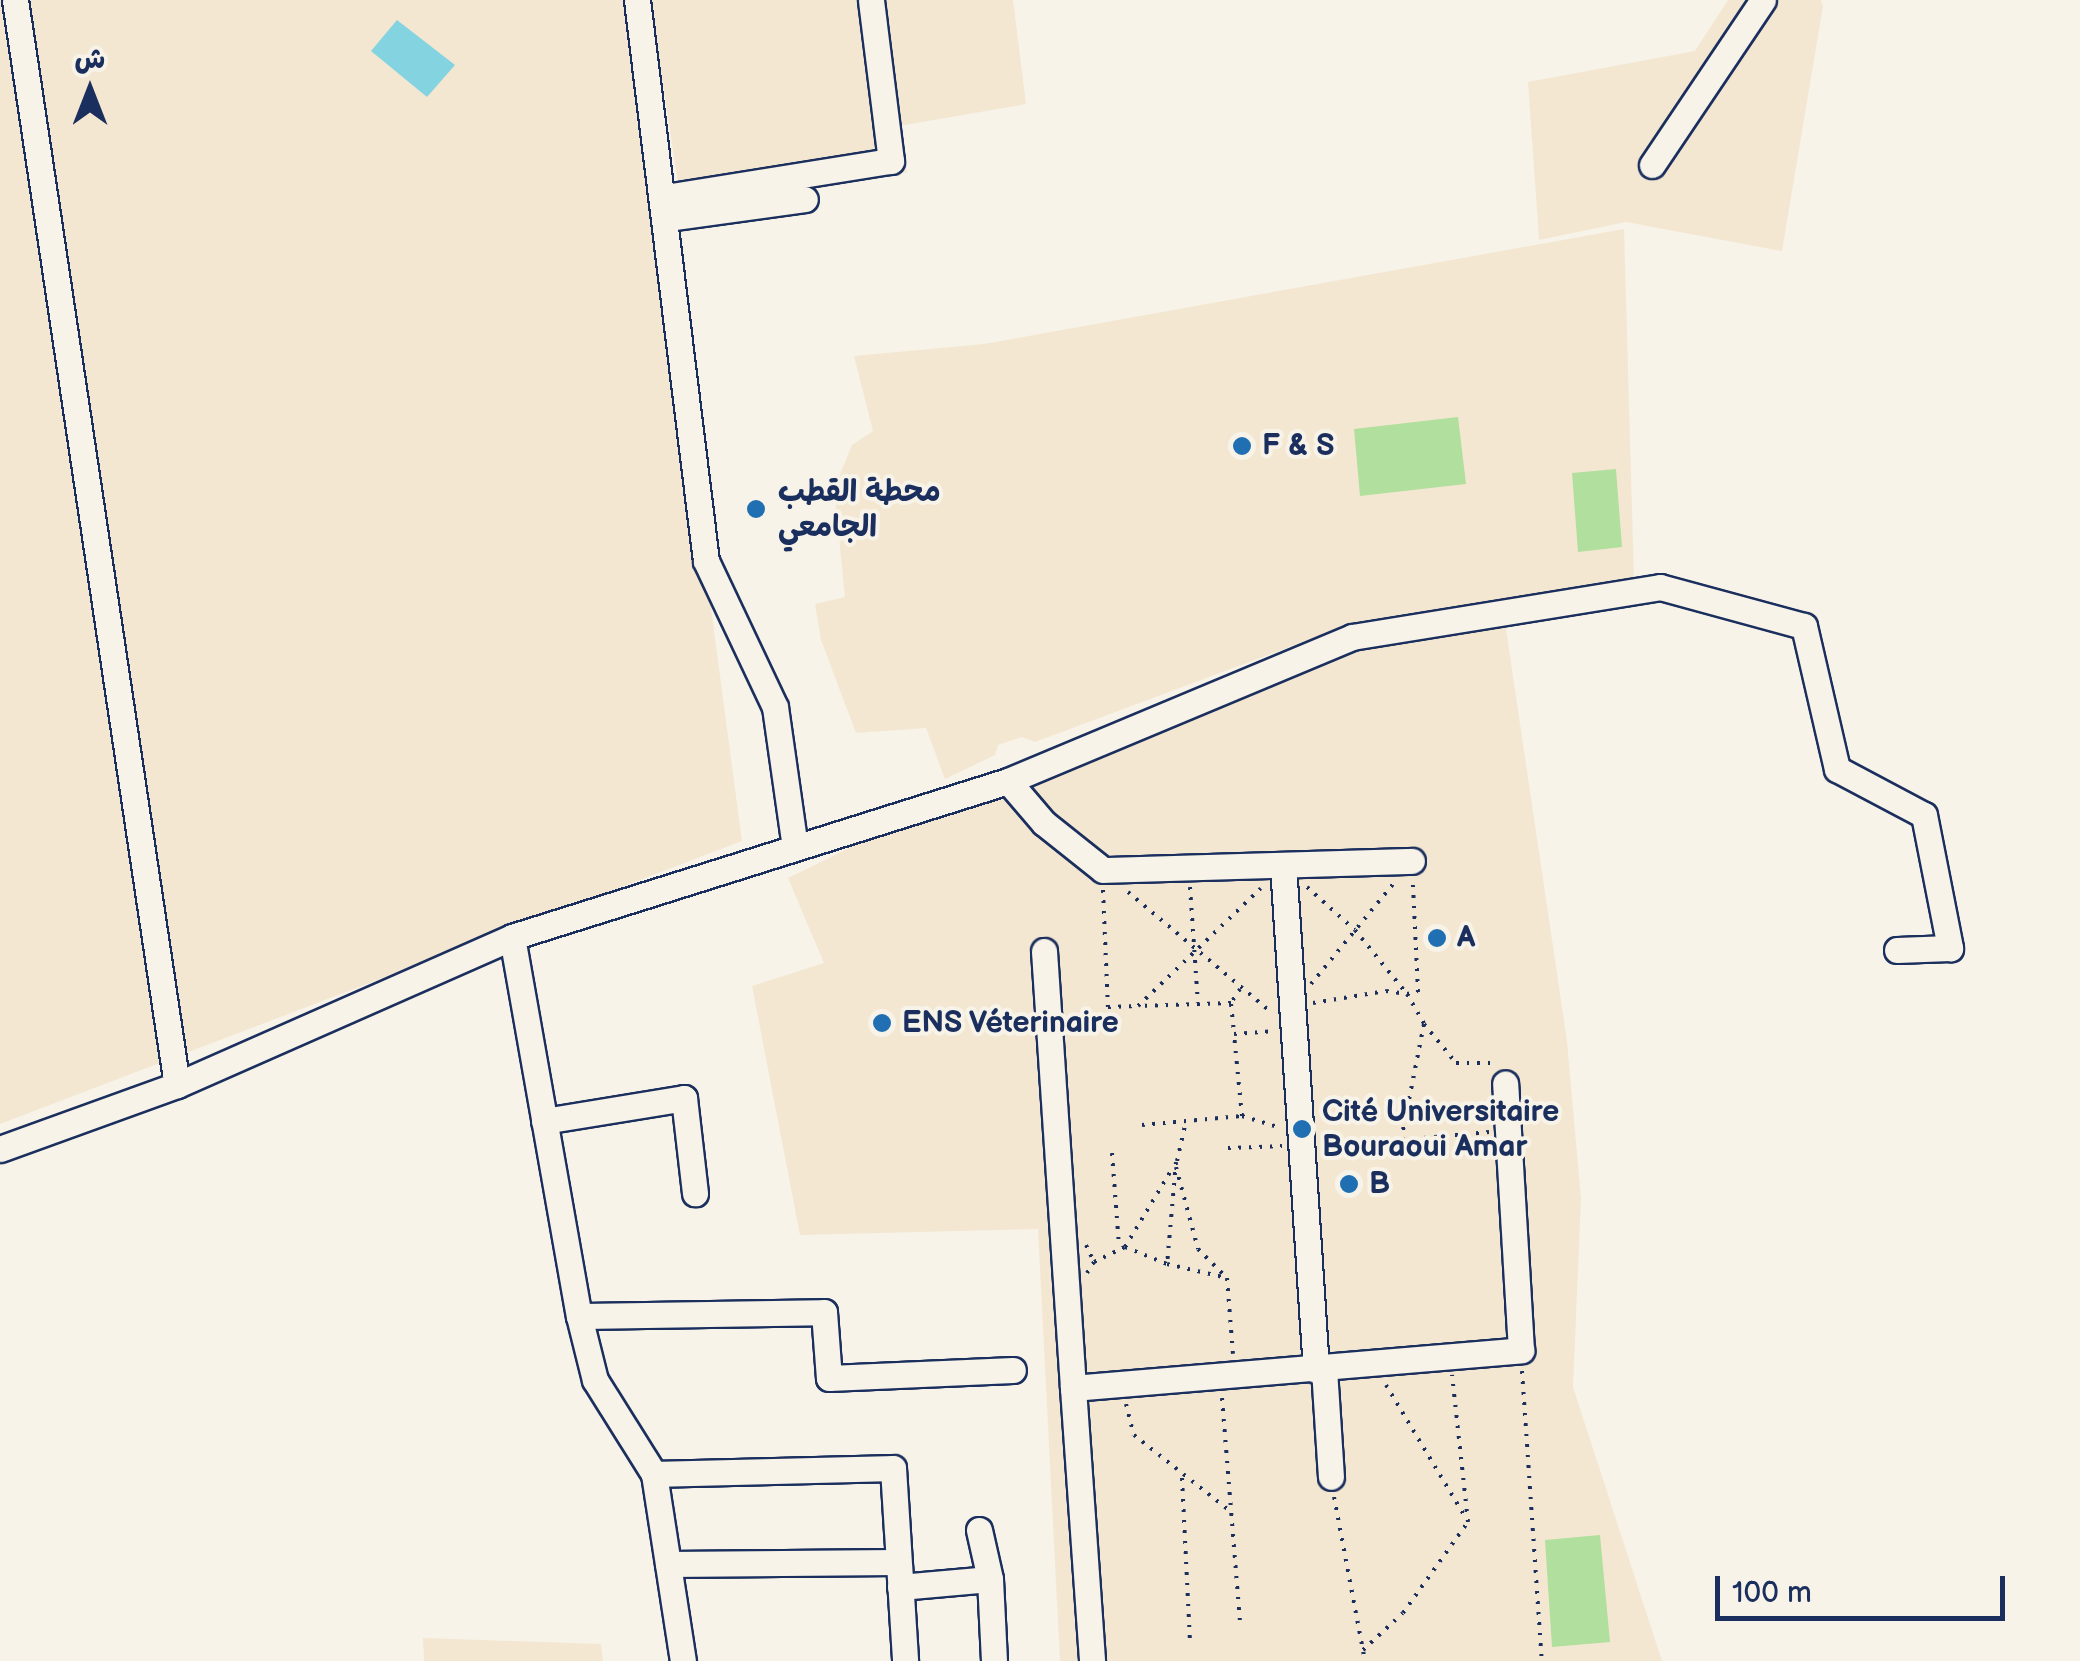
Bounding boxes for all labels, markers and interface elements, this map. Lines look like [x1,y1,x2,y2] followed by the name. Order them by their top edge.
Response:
[40,40,140,140] north arrow
[75,43,105,76] text: ش
[1262,428,1334,464] place label: F & S
[1231,435,1253,457] marker: F & S
[778,474,941,544] place label: محطة القطب الجامعي
[743,496,769,522] marker: محطة القطب الجامعي
[1457,920,1475,956] place label: A
[1426,927,1448,949] marker: A
[902,1005,1120,1041] place label: ENS Véterinaire
[871,1012,893,1034] marker: ENS Véterinaire
[1322,1094,1559,1164] place label: Cité Universitaire Bouraoui Amar
[1291,1118,1313,1140] marker: Cité Universitaire Bouraoui Amar
[1369,1166,1390,1202] place label: B
[1338,1173,1360,1195] marker: B
[1720,1556,2010,1618] scale bar
[1732,1575,1812,1611] text: 100 m

